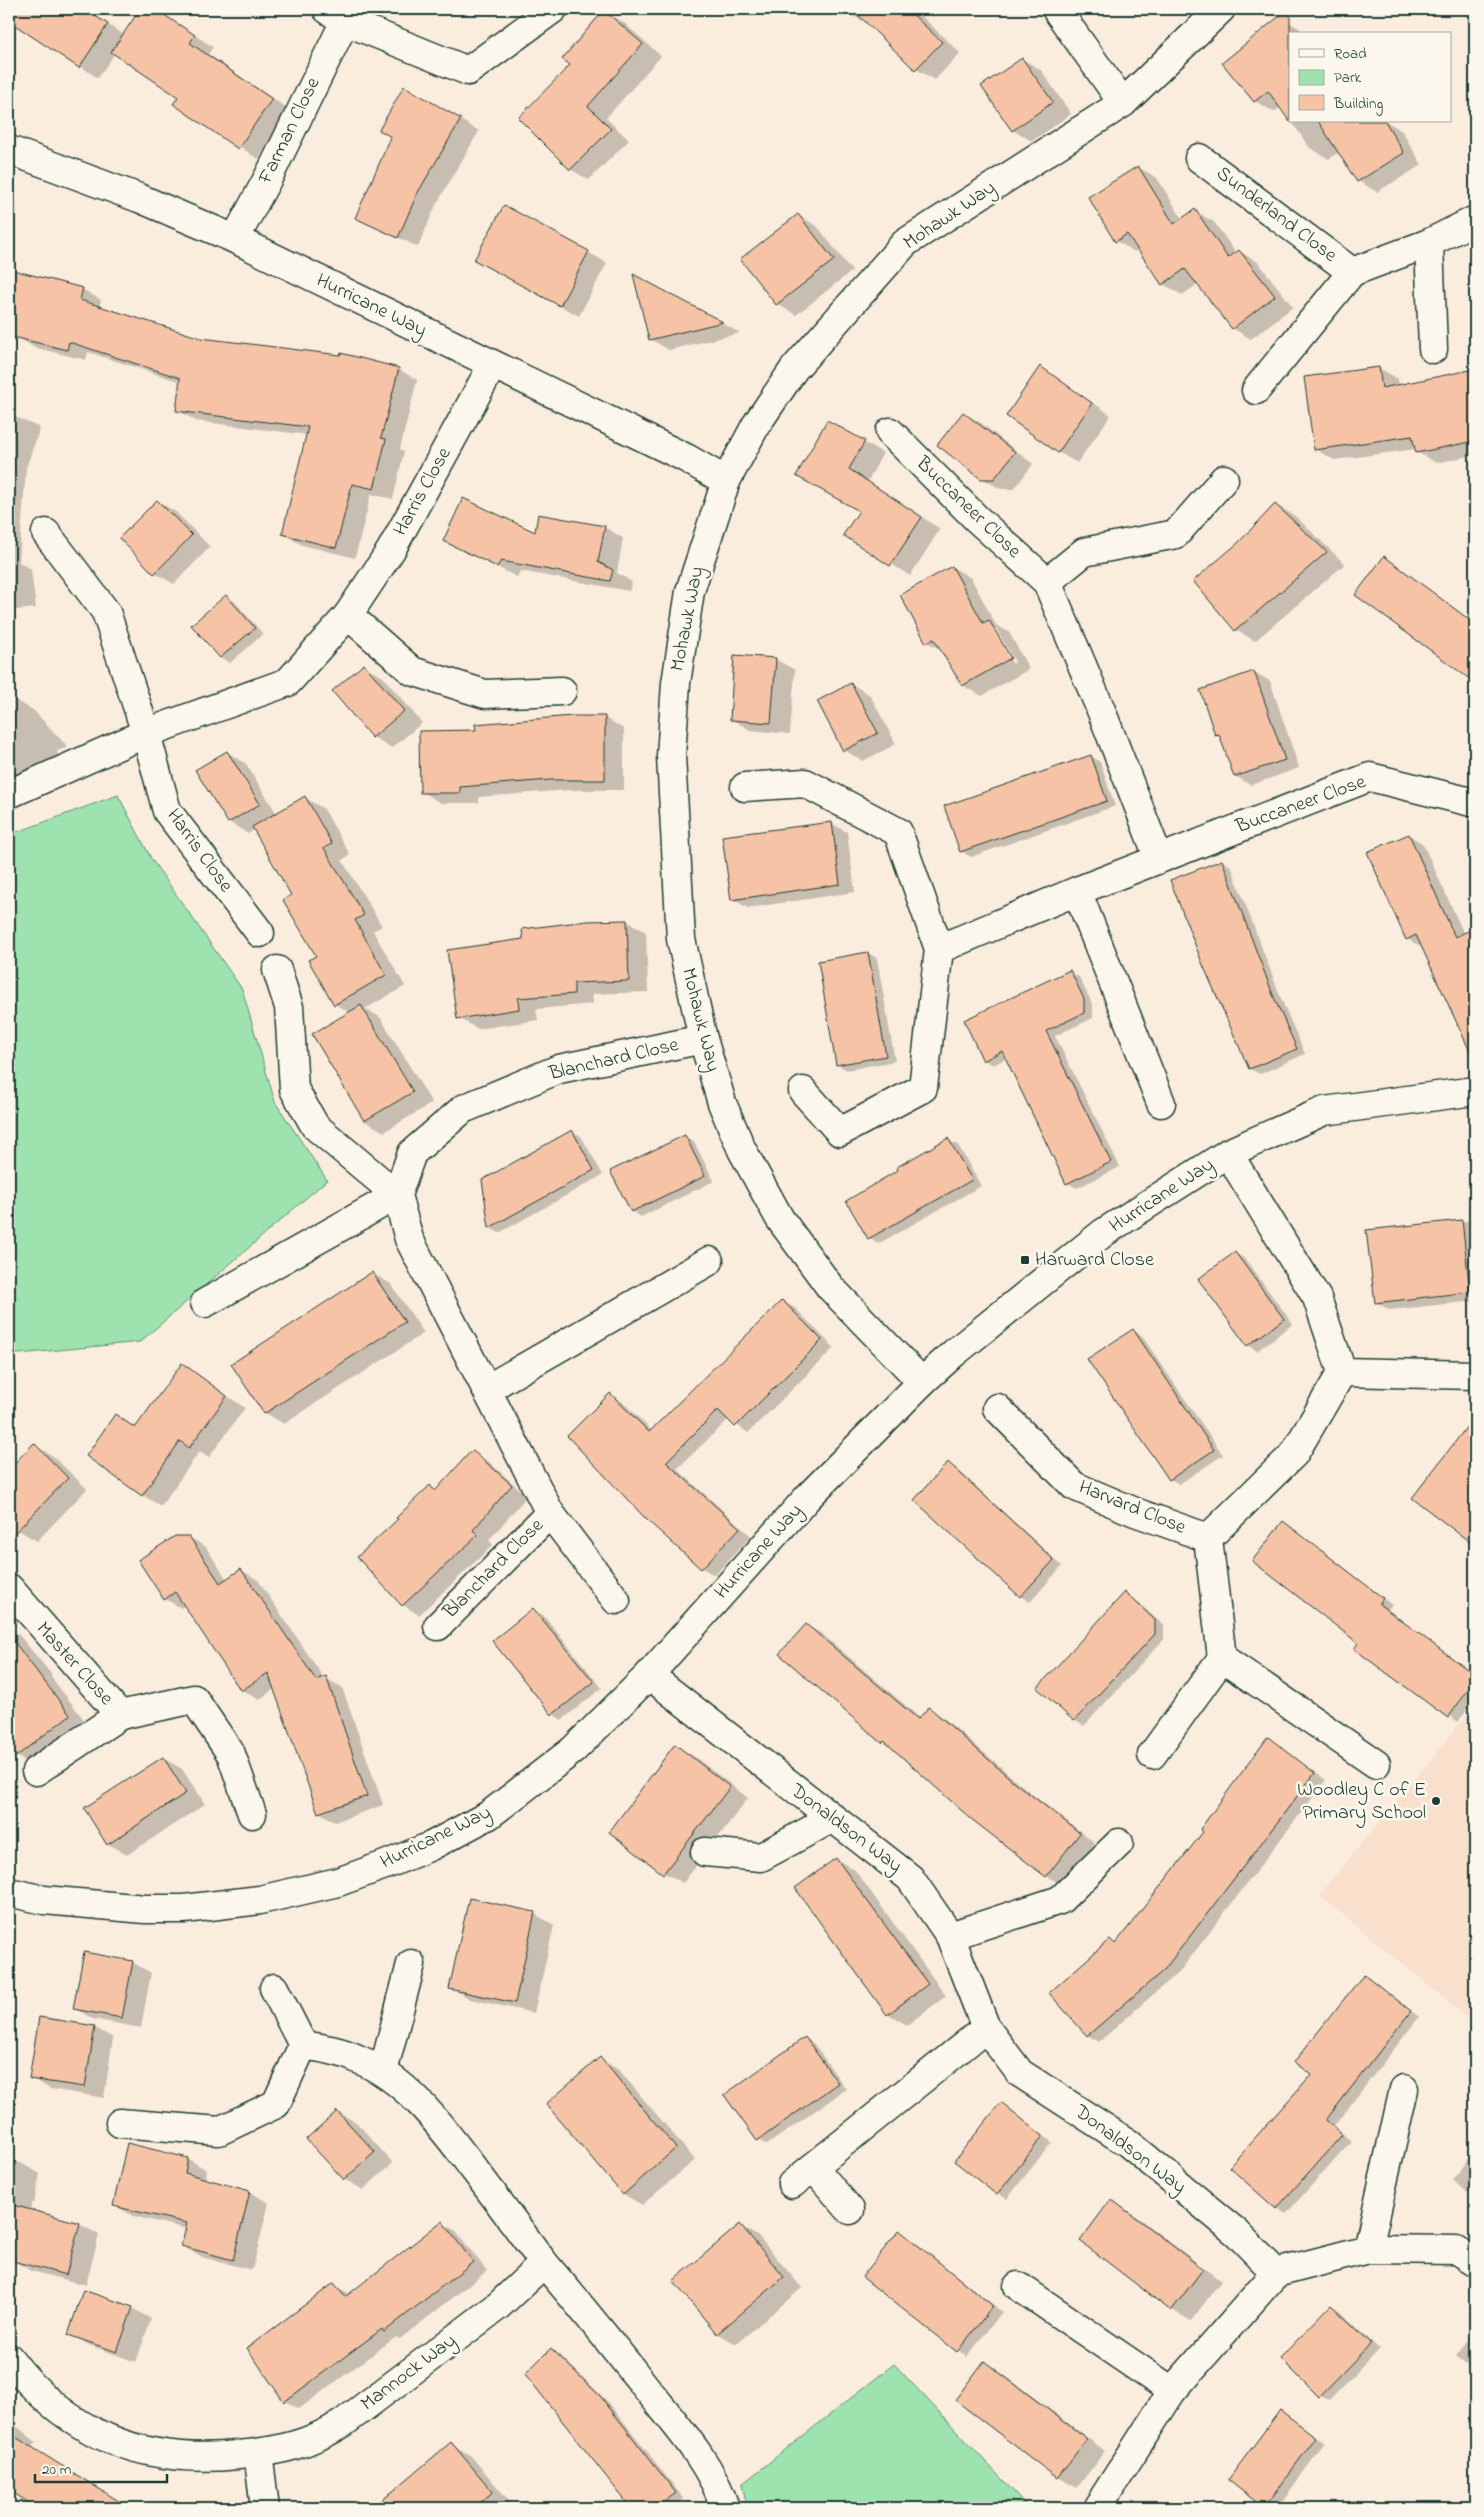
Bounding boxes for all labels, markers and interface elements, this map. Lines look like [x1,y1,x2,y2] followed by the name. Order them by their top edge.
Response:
[1289,32,1452,122] legend
[1334,43,1367,65] text: Road
[1334,67,1362,89] text: Park
[251,73,328,190] street label: Farman Close
[1333,93,1383,116] text: Building
[1210,160,1343,270] street label: Sunderland Close
[898,174,1002,258] street label: Mohawk Way
[311,267,431,345] street label: Hurricane Way
[387,442,459,542] street label: Harris Close
[908,450,1027,566] street label: Buccaneer Close
[664,564,712,674] street label: Mohawk Way
[1231,768,1370,842] street label: Buccaneer Close
[159,803,239,899] street label: Harris Close
[673,965,727,1075] street label: Mohawk Way
[546,1031,682,1089] street label: Blanchard Close
[1104,1151,1220,1241] street label: Hurricane Way
[1035,1246,1154,1275] place label: Harward Close
[1019,1254,1031,1266] marker: Harward Close
[1074,1473,1190,1543] street label: Harvard Close
[708,1498,810,1606] street label: Hurricane Way
[436,1512,551,1627] street label: Blanchard Close
[28,1616,120,1712] street label: Master Close
[1297,1776,1426,1828] place label: Woodley C of E Primary School
[783,1777,908,1881] street label: Donaldson Way
[1430,1795,1442,1807] marker: Woodley C of E Primary School
[376,1799,496,1877] street label: Hurricane Way
[1067,2098,1192,2202] street label: Donaldson Way
[355,2327,463,2419] street label: Mannock Way
[35,2452,168,2484] scale bar
[42,2459,72,2481] text: 20 m

